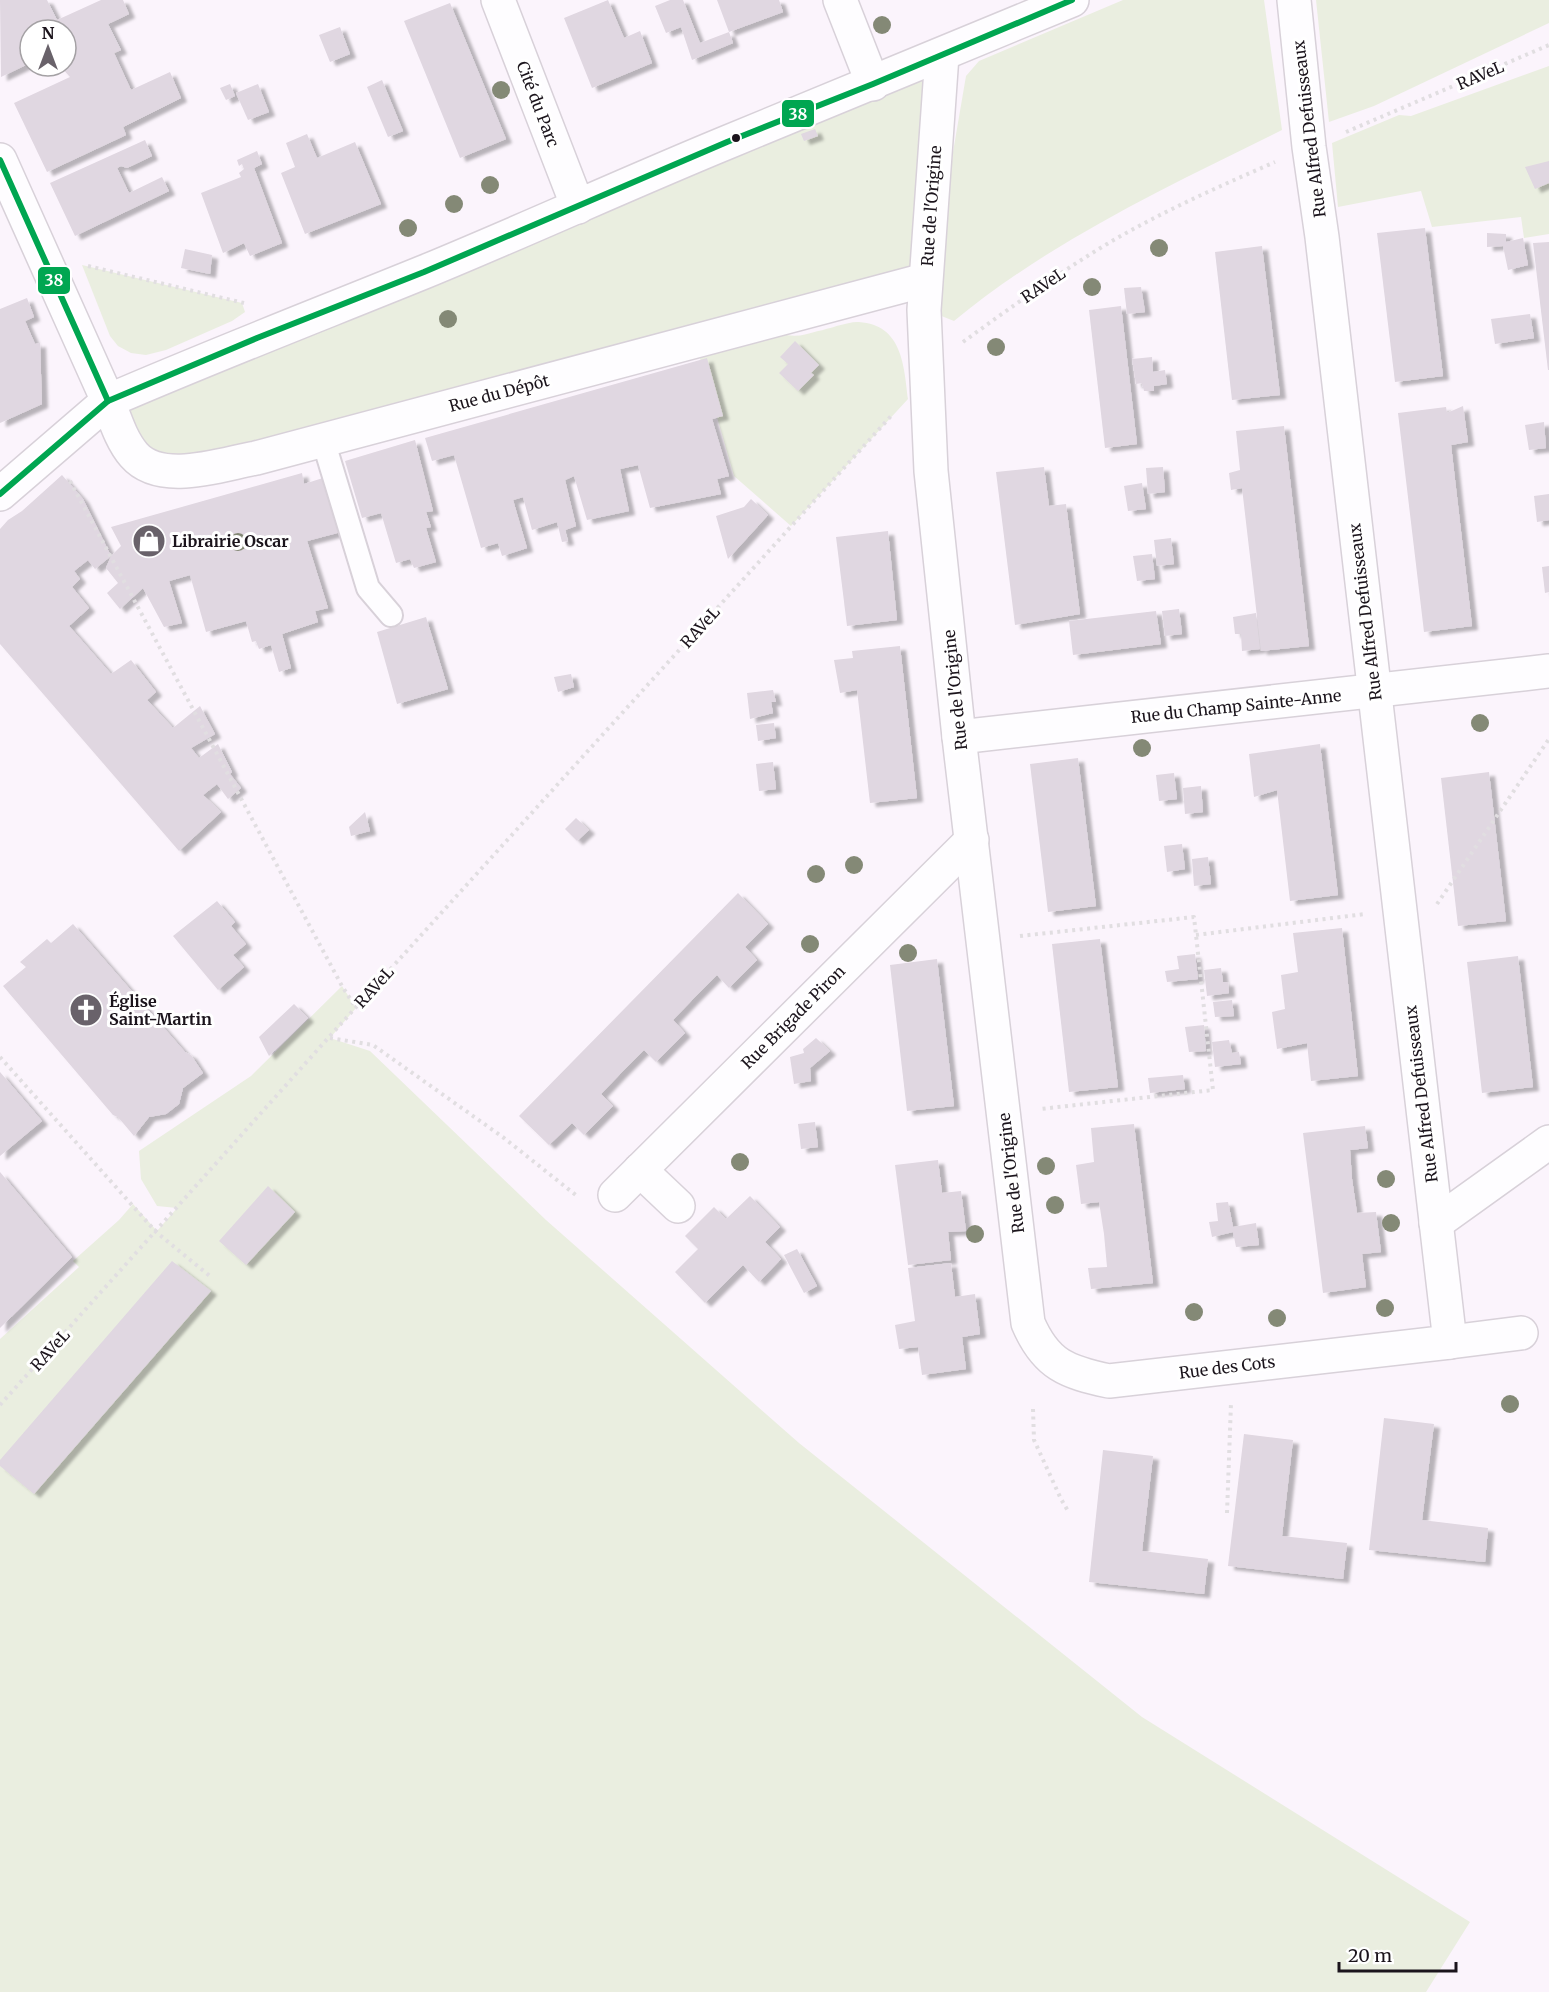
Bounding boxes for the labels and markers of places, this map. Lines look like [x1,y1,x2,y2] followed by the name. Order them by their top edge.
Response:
[730,132,742,144] unlabelled marker
[131,523,167,559] shop icon: Librairie Oscar
[172,531,289,551] place label: Librairie Oscar
[109,991,212,1029] place label: Église Saint-Martin
[68,992,104,1028] church icon: Église Saint-Martin

